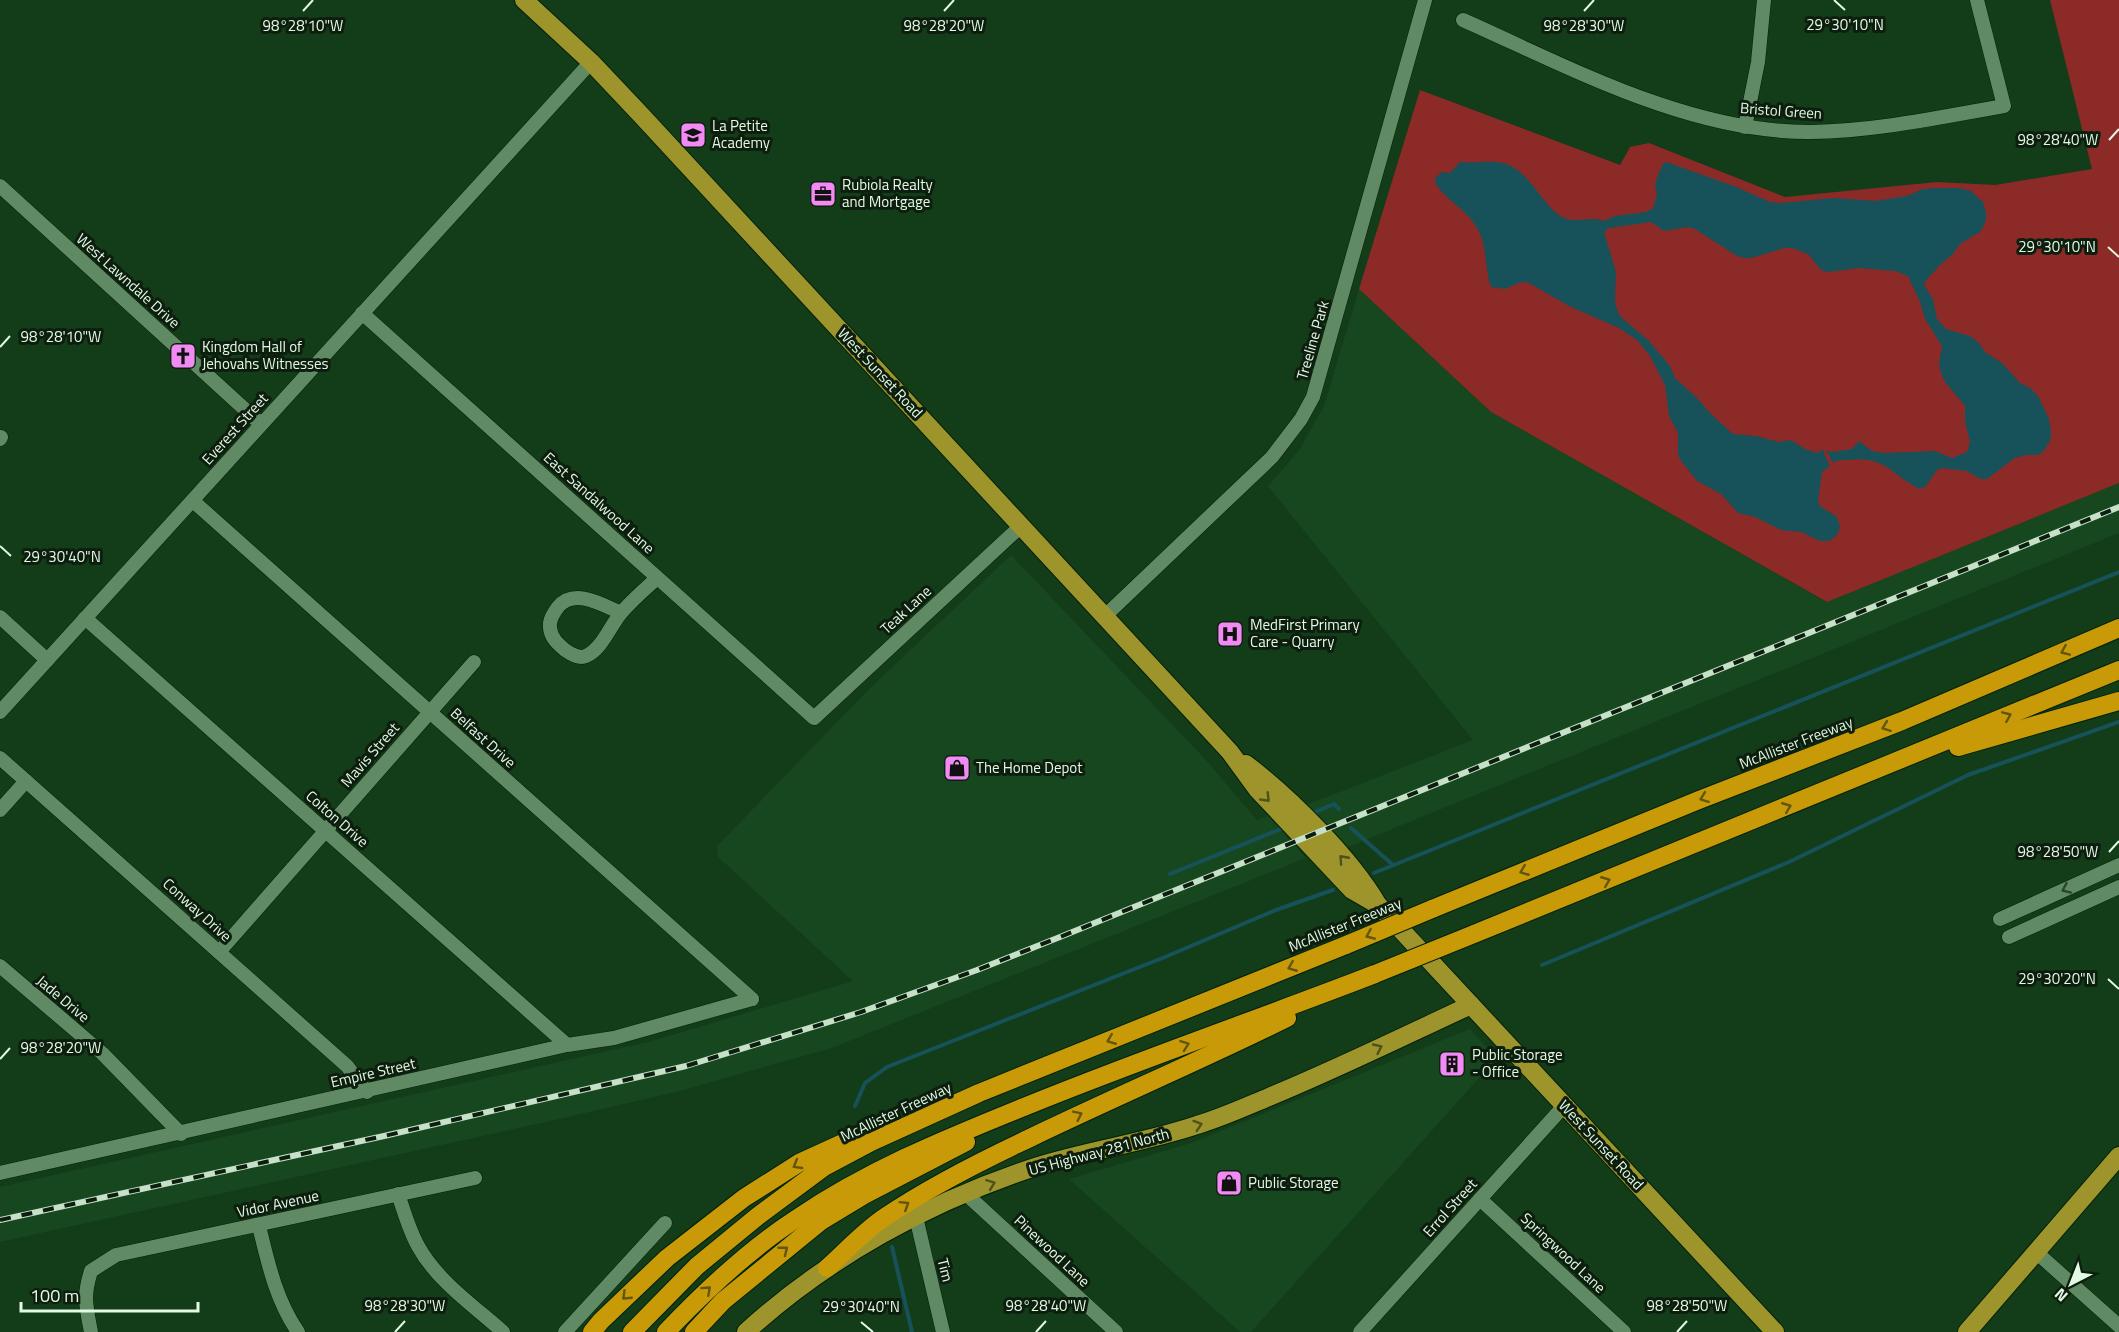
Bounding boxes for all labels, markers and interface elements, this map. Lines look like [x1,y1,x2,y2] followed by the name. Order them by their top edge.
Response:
[1806,13,1884,36] text: 29°30'10"N
[263,14,343,37] text: 98°28'10"W
[904,14,984,37] text: 98°28'20"W
[1544,14,1624,37] text: 98°28'30"W
[1739,96,1823,125] street label: Bristol Green
[712,114,770,154] place label: La Petite Academy
[678,120,708,150] school or university icon: La Petite Academy
[2018,128,2098,151] text: 98°28'40"W
[842,173,933,213] place label: Rubiola Realty and Mortgage
[808,179,838,209] office icon: Rubiola Realty and Mortgage
[71,228,185,334] street label: West Lawndale Drive
[2018,235,2096,258] text: 29°30'10"N
[1290,298,1335,382] street label: Treeline Park
[832,322,928,423] street label: West Sunset Road
[21,325,101,348] text: 98°28'10"W
[202,335,329,375] place label: Kingdom Hall of Jehovahs Witnesses
[168,341,198,371] church icon: Kingdom Hall of Jehovahs Witnesses
[196,387,274,470] street label: Everest Street
[539,446,660,559] street label: East Sandalwood Lane
[23,545,101,568] text: 29°30'40"N
[875,580,936,639] street label: Teak Lane
[1250,613,1360,653] place label: MedFirst Primary Care - Quarry
[1215,619,1245,649] hospital icon: MedFirst Primary Care - Quarry
[2061,644,2072,656] one-way arrow
[446,702,521,773] street label: Belfast Drive
[1736,710,1856,775] street label: McAllister Freeway
[2001,711,2012,723] one-way arrow
[335,717,405,792] street label: Mavis Street
[1881,720,1892,732] one-way arrow
[942,753,972,783] shop icon: The Home Depot
[976,756,1083,779] place label: The Home Depot
[301,785,374,852] street label: Colton Drive
[1258,791,1269,802] one-way arrow
[1699,791,1710,803] one-way arrow
[1781,802,1792,814] one-way arrow
[2018,840,2098,863] text: 98°28'50"W
[1339,855,1350,866] one-way arrow
[1519,864,1529,877] one-way arrow
[158,872,237,947] street label: Conway Drive
[1600,876,1611,888] one-way arrow
[2061,881,2072,893] one-way arrow
[1285,891,1405,958] street label: McAllister Freeway
[1365,928,1376,940] one-way arrow
[1287,960,1298,972] one-way arrow
[2018,967,2096,990] text: 29°30'20"N
[32,969,95,1028] street label: Jade Drive
[1106,1033,1117,1045] one-way arrow
[21,1036,101,1059] text: 98°28'20"W
[1179,1040,1190,1053] one-way arrow
[1472,1043,1563,1083] place label: Public Storage - Office
[1371,1044,1382,1056] one-way arrow
[1437,1049,1467,1079] building icon: Public Storage - Office
[328,1051,418,1093] street label: Empire Street
[836,1076,955,1147] street label: McAllister Freeway
[1553,1094,1649,1195] street label: West Sunset Road
[1071,1110,1082,1122] one-way arrow
[1192,1119,1203,1132] one-way arrow
[1026,1122,1172,1181] street label: US Highway 281 North
[793,1158,803,1169] one-way arrow
[1214,1168,1244,1198] shop icon: Public Storage
[1248,1171,1339,1194] place label: Public Storage
[1417,1173,1483,1242] street label: Errol Street
[985,1179,996,1191] one-way arrow
[235,1184,321,1223] street label: Vidor Avenue
[899,1200,909,1212] one-way arrow
[1516,1207,1611,1298] street label: Springwood Lane
[1009,1209,1095,1292] street label: Pinewood Lane
[777,1247,788,1258] one-way arrow
[2041,1254,2101,1314] north arrow
[931,1256,960,1284] street label: Tim
[21,1275,198,1313] scale bar
[30,1282,79,1309] text: 100 m
[2049,1283,2073,1308] text: N
[700,1286,711,1297] one-way arrow
[623,1289,634,1300] one-way arrow
[365,1294,445,1317] text: 98°28'30"W
[1006,1294,1086,1317] text: 98°28'40"W
[1647,1294,1727,1317] text: 98°28'50"W
[822,1295,900,1318] text: 29°30'40"N

